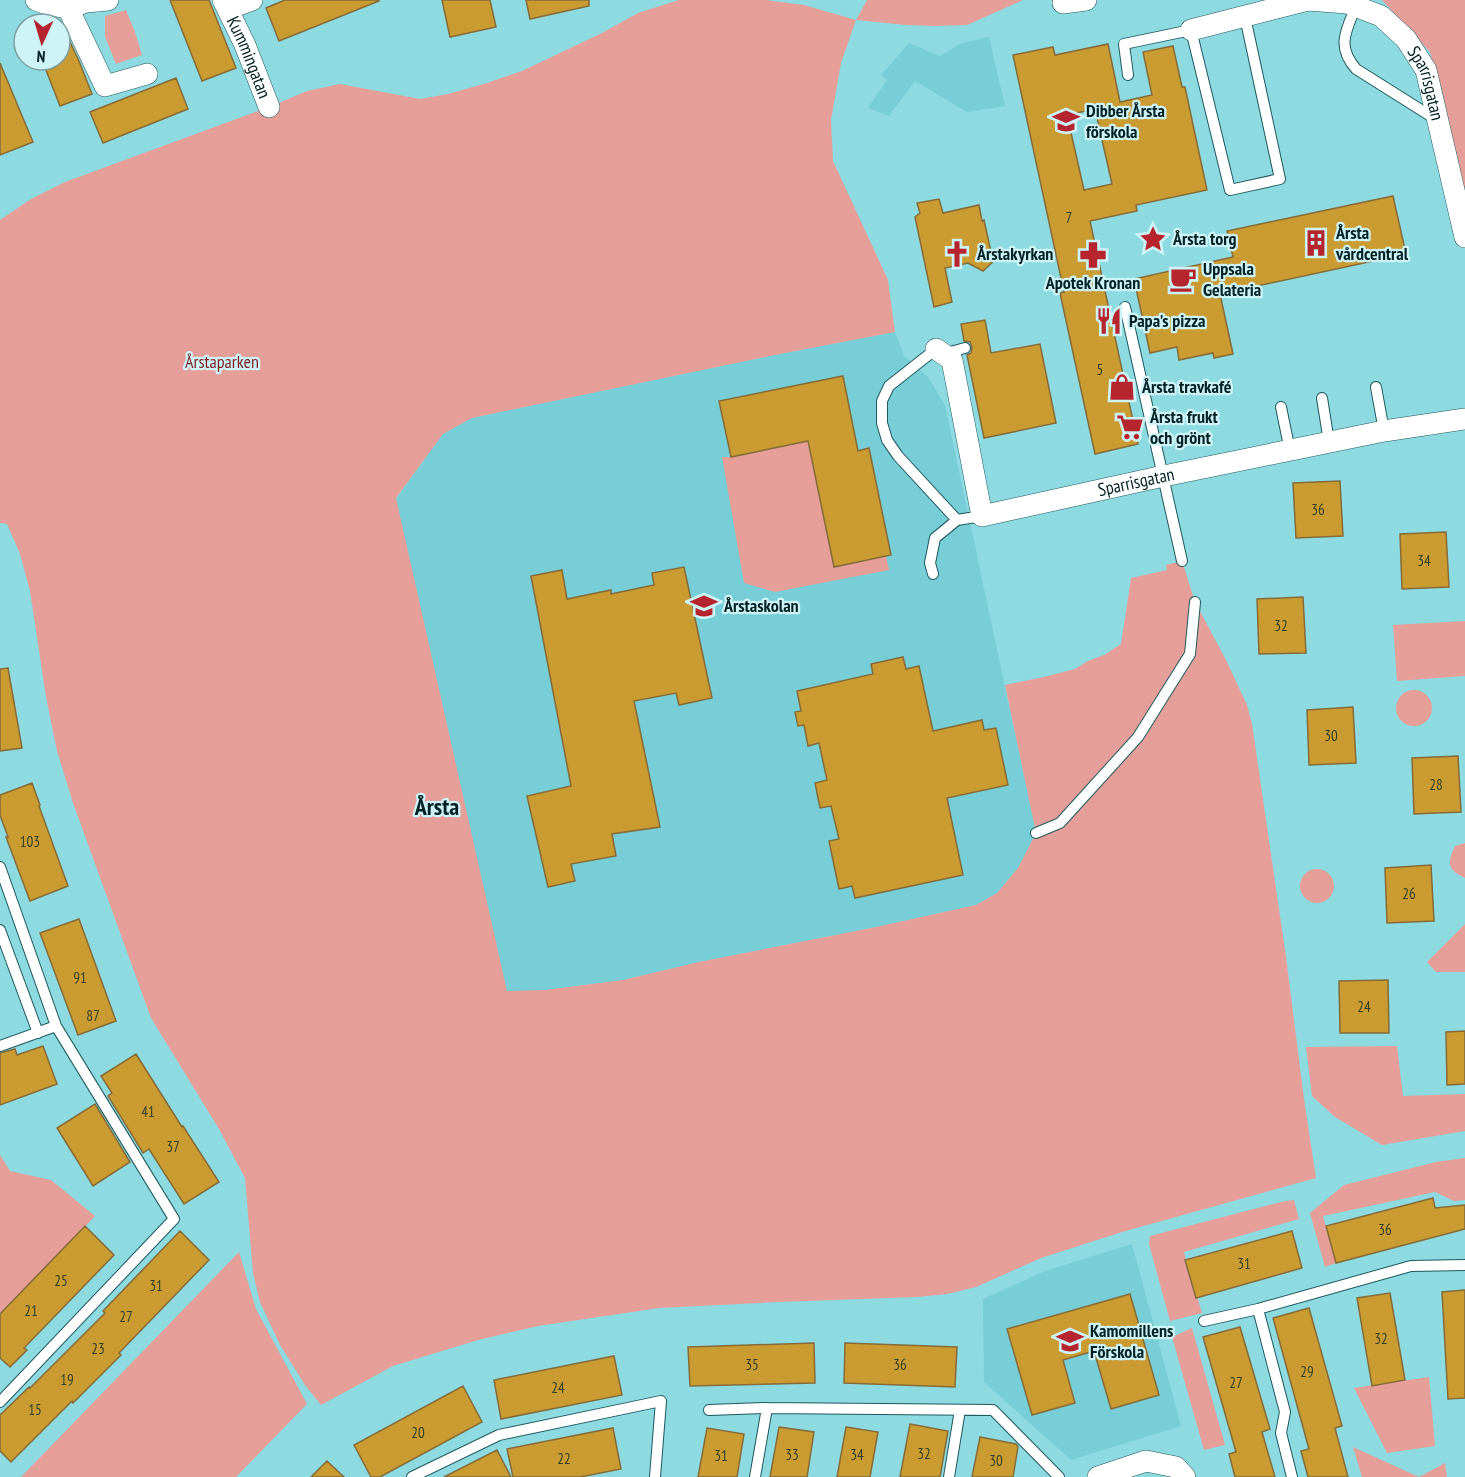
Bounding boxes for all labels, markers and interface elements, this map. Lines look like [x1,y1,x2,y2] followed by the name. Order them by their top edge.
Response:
[12,12,72,72] north arrow
[222,12,276,101] street label: Kummingatan
[1403,41,1449,123] street label: Sparrisgatan
[36,47,46,67] text: N
[1086,99,1165,143] place label: Dibber Årsta förskola
[1051,106,1081,136] school or university icon: Dibber Årsta förskola
[1066,208,1072,227] house number: 7
[1335,221,1409,265] place label: Årsta vårdcentral
[1138,224,1168,254] place icon: Årsta torg
[1172,227,1236,250] place label: Årsta torg
[1301,228,1331,258] building icon: Årsta vårdcentral
[942,239,972,269] church icon: Årstakyrkan
[1078,240,1108,270] pharmacy icon: Apotek Kronan
[976,242,1053,265] place label: Årstakyrkan
[1203,257,1261,301] place label: Uppsala Gelateria
[1168,264,1198,294] cafe icon: Uppsala Gelateria
[1045,271,1140,294] place label: Apotek Kronan
[1094,306,1124,336] restaurant icon: Papa's pizza
[1129,309,1205,332] place label: Papa's pizza
[185,350,259,373] park label: Årstaparken
[1097,360,1103,379] house number: 5
[1107,372,1137,402] shop icon: Årsta travkafé
[1141,375,1232,398] place label: Årsta travkafé
[1149,405,1218,449] place label: Årsta frukt och grönt
[1115,412,1145,442] supermarket icon: Årsta frukt och grönt
[1096,462,1176,501] street label: Sparrisgatan
[1311,500,1325,519] house number: 36
[1417,551,1431,570] house number: 34
[689,591,719,621] school or university icon: Årstaskolan
[723,594,799,617] place label: Årstaskolan
[1274,616,1288,635] house number: 32
[1324,726,1338,745] house number: 30
[1429,775,1443,794] house number: 28
[414,791,459,822] district label: Årsta
[20,832,40,851] house number: 103
[1402,884,1416,903] house number: 26
[73,968,87,987] house number: 91
[1357,997,1371,1016] house number: 24
[86,1006,100,1025] house number: 87
[141,1102,155,1121] house number: 41
[166,1137,180,1156] house number: 37
[1378,1220,1392,1239] house number: 36
[1237,1254,1251,1273] house number: 31
[54,1271,68,1290] house number: 25
[149,1276,163,1295] house number: 31
[24,1301,38,1320] house number: 21
[119,1307,133,1326] house number: 27
[1090,1319,1173,1363] place label: Kamomillens Förskola
[1055,1326,1085,1356] school or university icon: Kamomillens Förskola
[1374,1329,1388,1348] house number: 32
[91,1339,105,1358] house number: 23
[745,1355,759,1374] house number: 35
[893,1355,907,1374] house number: 36
[1300,1362,1314,1381] house number: 29
[60,1370,74,1389] house number: 19
[1229,1373,1243,1392] house number: 27
[551,1378,565,1397] house number: 24
[28,1400,42,1419] house number: 15
[411,1423,425,1442] house number: 20
[917,1444,931,1463] house number: 32
[785,1445,799,1464] house number: 33
[850,1445,864,1464] house number: 34
[714,1446,728,1465] house number: 31
[557,1449,571,1468] house number: 22
[989,1451,1003,1470] house number: 30

